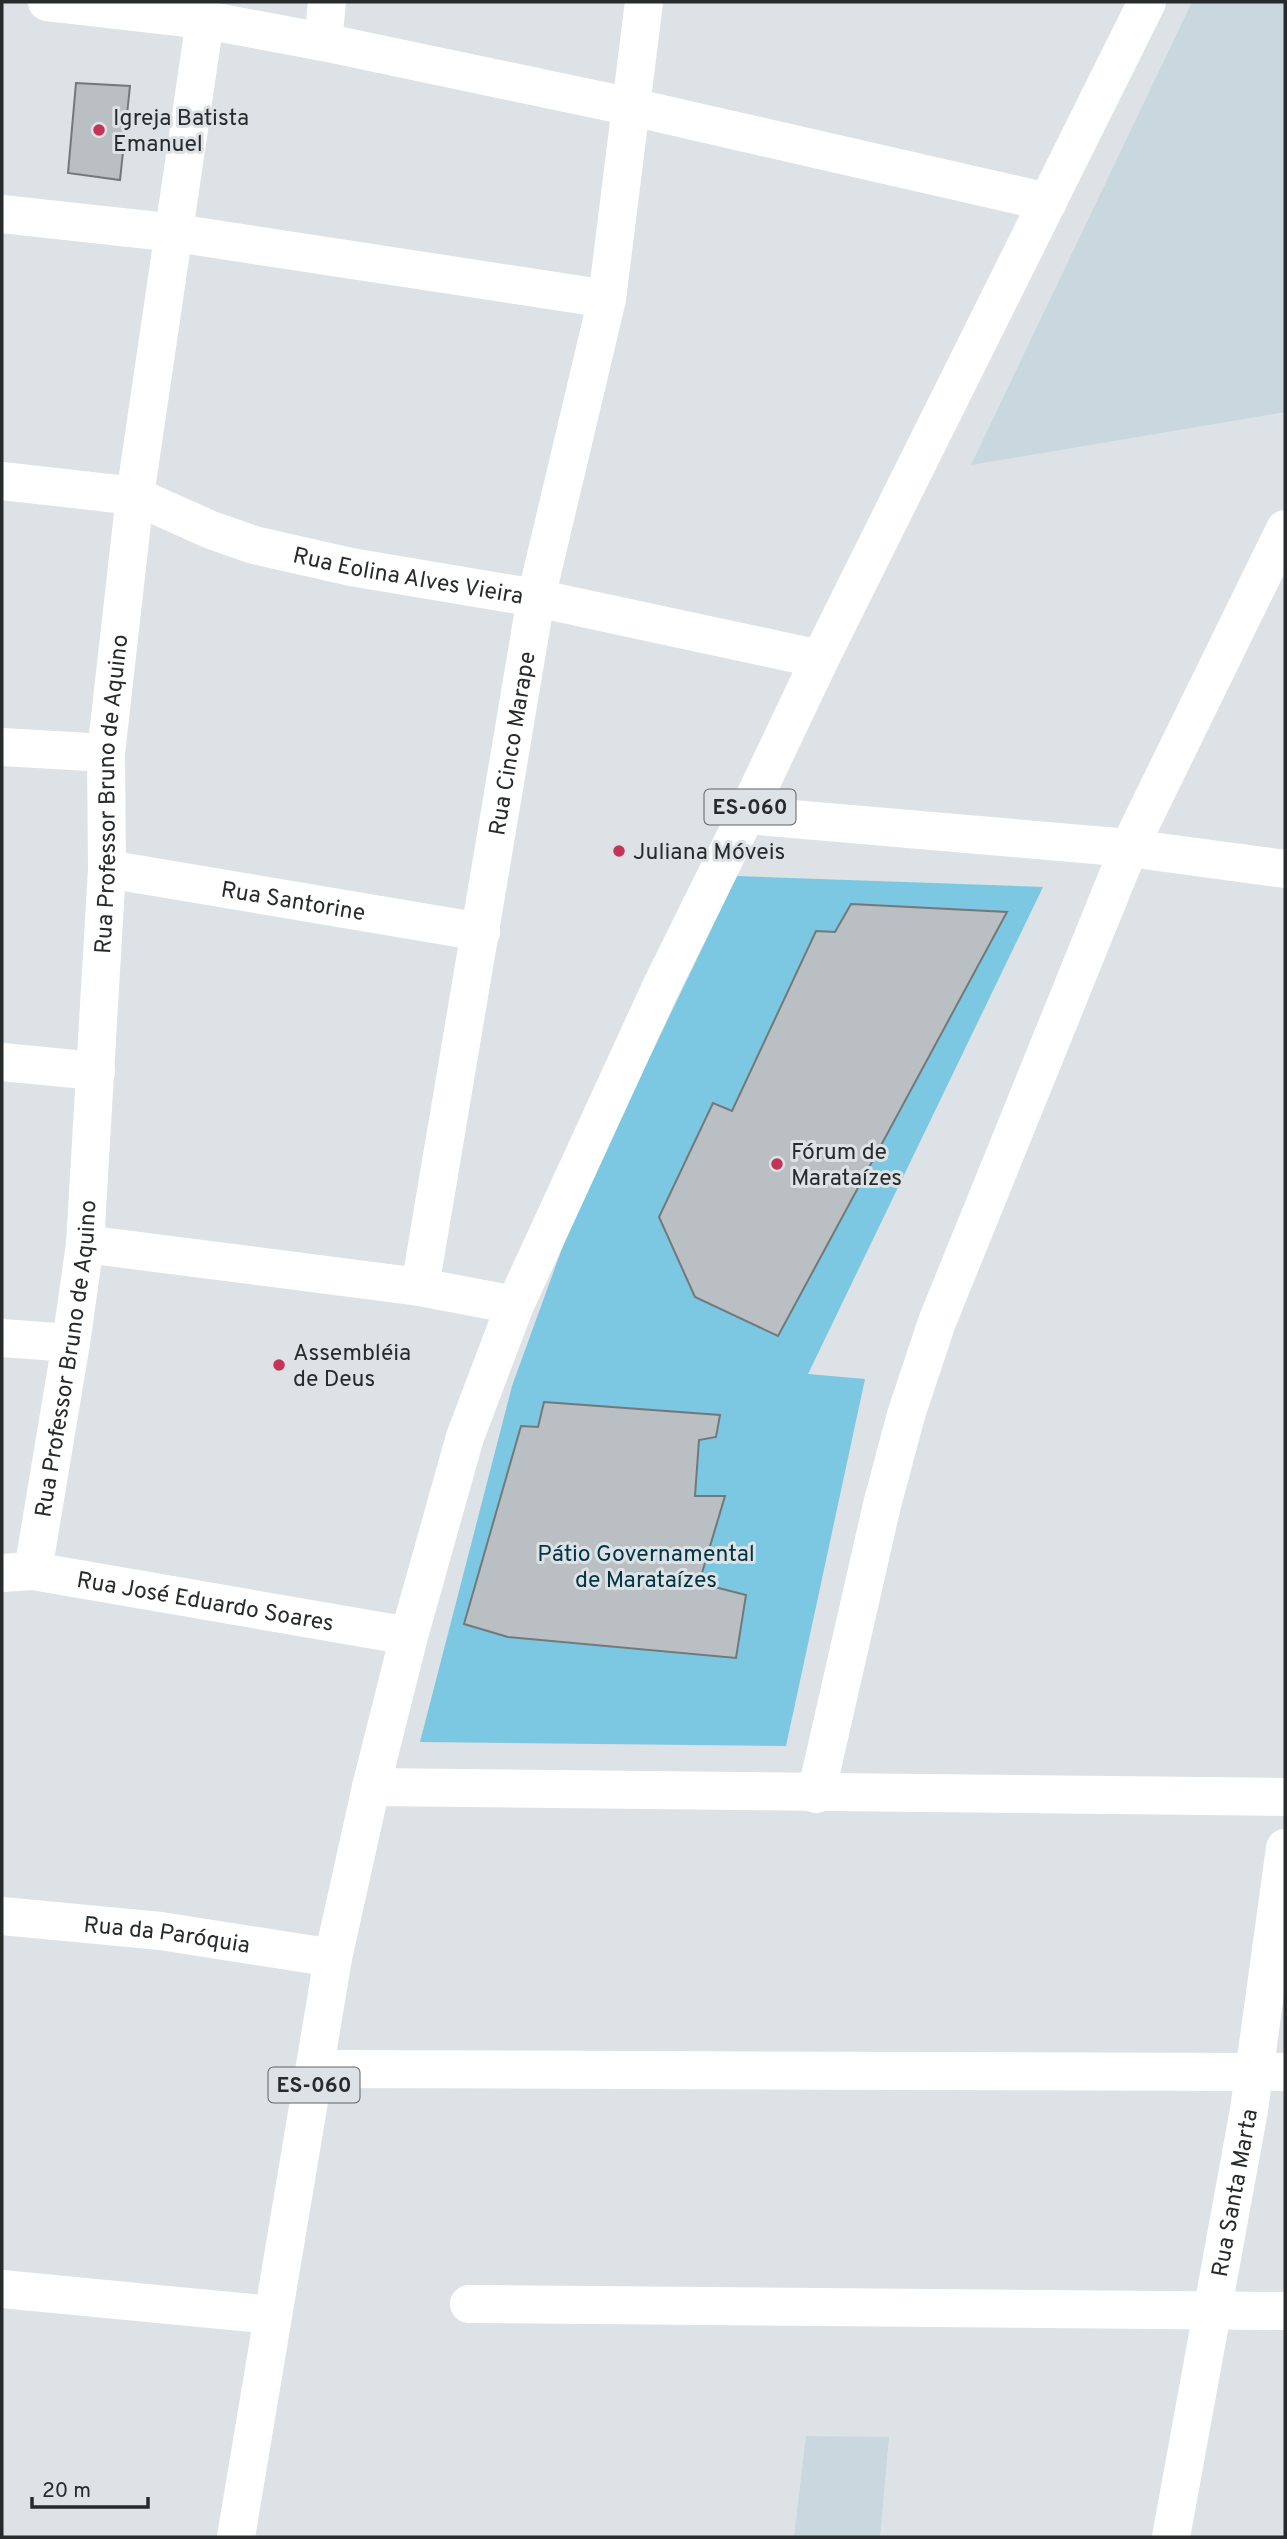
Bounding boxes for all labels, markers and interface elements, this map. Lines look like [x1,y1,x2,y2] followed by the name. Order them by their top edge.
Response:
[113,105,249,160] place label: Igreja Batista Emanuel
[91,122,107,138] marker: Igreja Batista Emanuel
[290,542,525,613] street label: Rua Eolina Alves Vieira
[90,633,136,955] street label: Rua Professor Bruno de Aquino
[484,649,544,838] street label: Rua Cinco Marape
[704,790,796,824] road number: ES-060
[633,839,785,868] place label: Juliana Móveis
[611,843,627,859] marker: Juliana Móveis
[219,876,367,929] street label: Rua Santorine
[791,1139,902,1194] place label: Fórum de Marataízes
[769,1156,785,1172] marker: Fórum de Marataízes
[30,1199,105,1520] street label: Rua Professor Bruno de Aquino
[293,1340,411,1395] place label: Assembléia de Deus
[271,1357,287,1373] marker: Assembléia de Deus
[537,1541,755,1596] park label: Pátio Governamental de Marataízes
[74,1567,336,1640] street label: Rua José Eduardo Soares
[82,1912,252,1962] street label: Rua da Paróquia
[268,2068,360,2102] road number: ES-060
[1207,2107,1266,2280] street label: Rua Santa Marta
[32,2466,147,2510] scale bar
[42,2478,91,2505] text: 20 m

